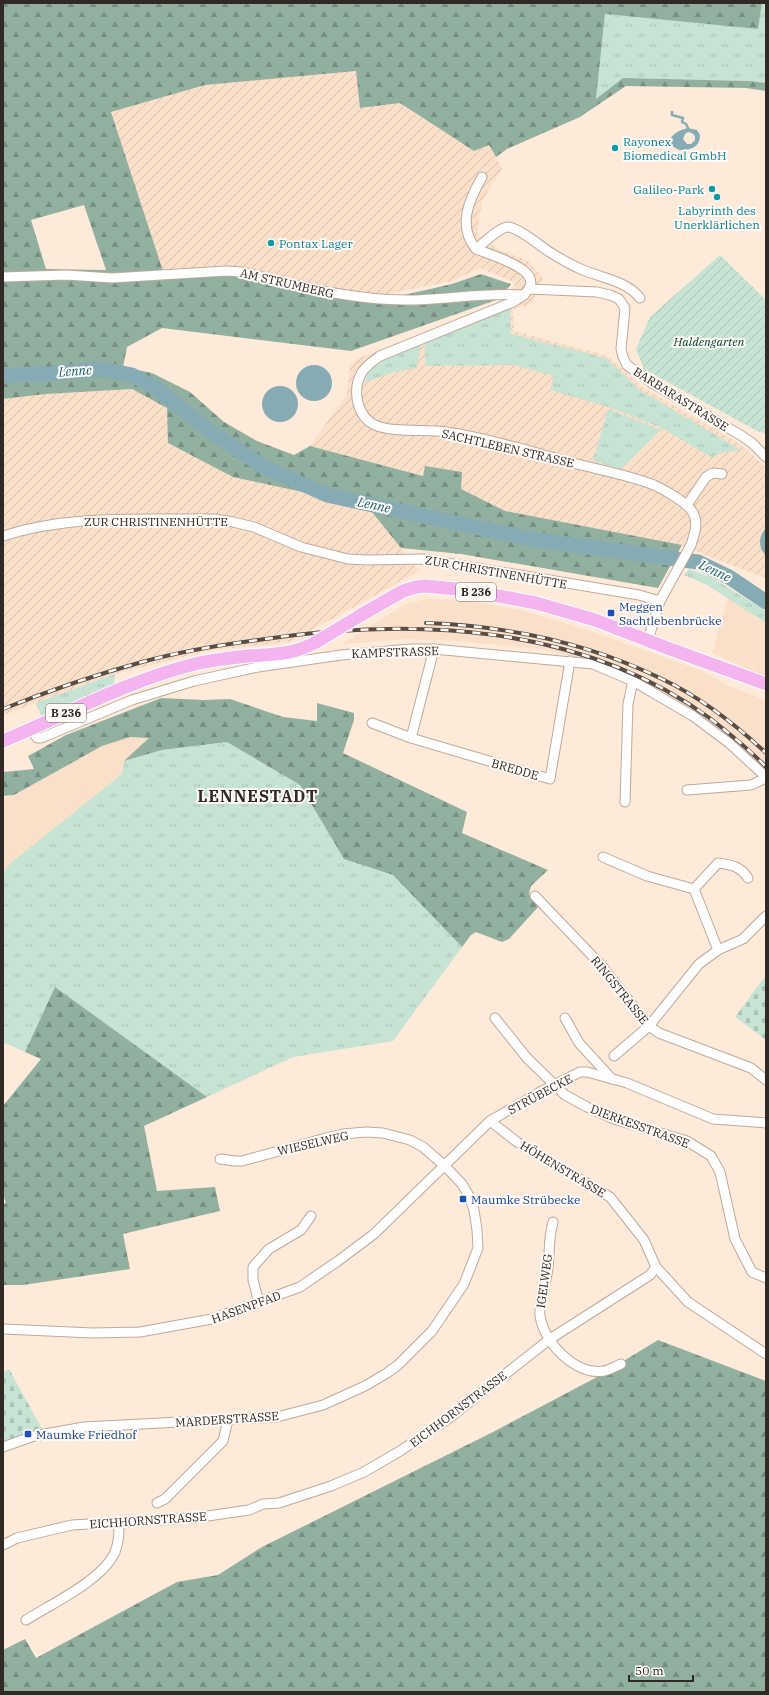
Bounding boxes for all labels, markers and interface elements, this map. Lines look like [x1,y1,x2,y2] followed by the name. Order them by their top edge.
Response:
[623,134,726,163] place label: Rayonex Biomedical GmbH
[610,143,620,153] marker: Rayonex Biomedical GmbH
[633,182,704,197] place label: Galileo-Park
[707,184,717,194] marker: Galileo-Park
[712,192,722,202] marker: Labyrinth des Unerklärlichen
[674,203,760,232] place label: Labyrinth des Unerklärlichen
[279,236,354,251] place label: Pontax Lager
[266,238,276,248] marker: Pontax Lager
[239,265,336,301] street label: AM STRUMBERG
[673,334,745,349] park label: Haldengarten
[57,361,92,381] water label: Lenne
[631,364,731,434] street label: BARBARASTRASSE
[440,425,576,471] street label: SACHTLEBEN STRASSE
[355,493,392,517] water label: Lenne
[84,514,228,529] street label: ZUR CHRISTINENHÜTTE
[424,552,568,592] street label: ZUR CHRISTINENHÜTTE
[695,556,734,586] water label: Lenne
[456,583,496,601] road number: B 236
[619,599,722,628] place label: Meggen Sachtlebenbrücke
[606,608,616,618] marker: Meggen Sachtlebenbrücke
[351,643,439,661] street label: KAMPSTRASSE
[46,704,86,722] road number: B 236
[490,755,540,783] street label: BREDDE
[198,786,318,806] district label: LENNESTADT
[588,953,652,1027] street label: RINGSTRASSE
[505,1071,575,1117] street label: STRÜBECKE
[588,1101,692,1151] street label: DIERKESSTRASSE
[276,1127,350,1158] street label: WIESELWEG
[517,1137,609,1201] street label: HÖHENSTRASSE
[471,1192,580,1207] place label: Maumke Strübecke
[458,1194,468,1204] marker: Maumke Strübecke
[533,1252,555,1309] street label: IGELWEG
[209,1287,283,1327] street label: HASENPFAD
[407,1368,509,1450] street label: EICHHORNSTRASSE
[175,1408,279,1430] street label: MARDERSTRASSE
[36,1427,137,1442] place label: Maumke Friedhof
[23,1429,33,1439] marker: Maumke Friedhof
[89,1508,207,1532] street label: EICHHORNSTRASSE
[629,1657,693,1683] scale bar
[635,1663,664,1678] text: 50 m

